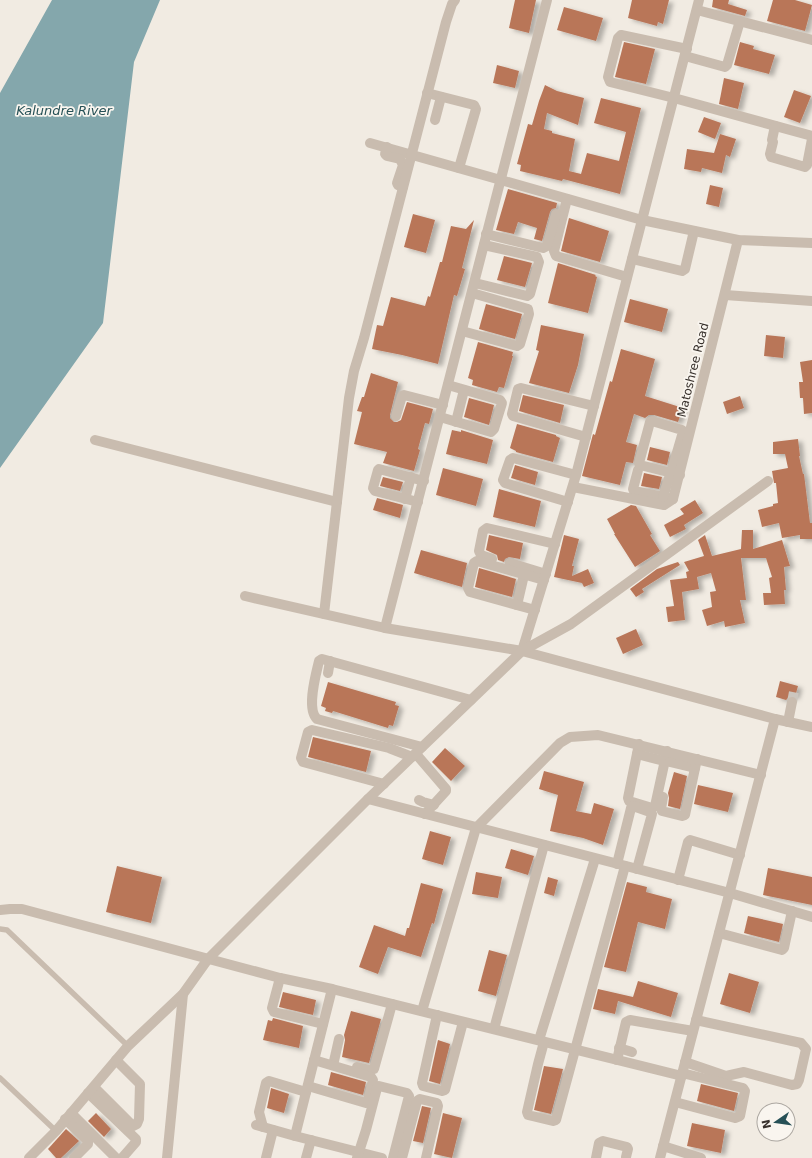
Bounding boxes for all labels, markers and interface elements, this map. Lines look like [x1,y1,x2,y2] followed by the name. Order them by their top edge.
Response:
[16,103,113,118] water label: Kalundre River
[674,321,712,419] street label: Matoshree Road
[756,1102,796,1142] north arrow
[759,1118,774,1130] text: N

